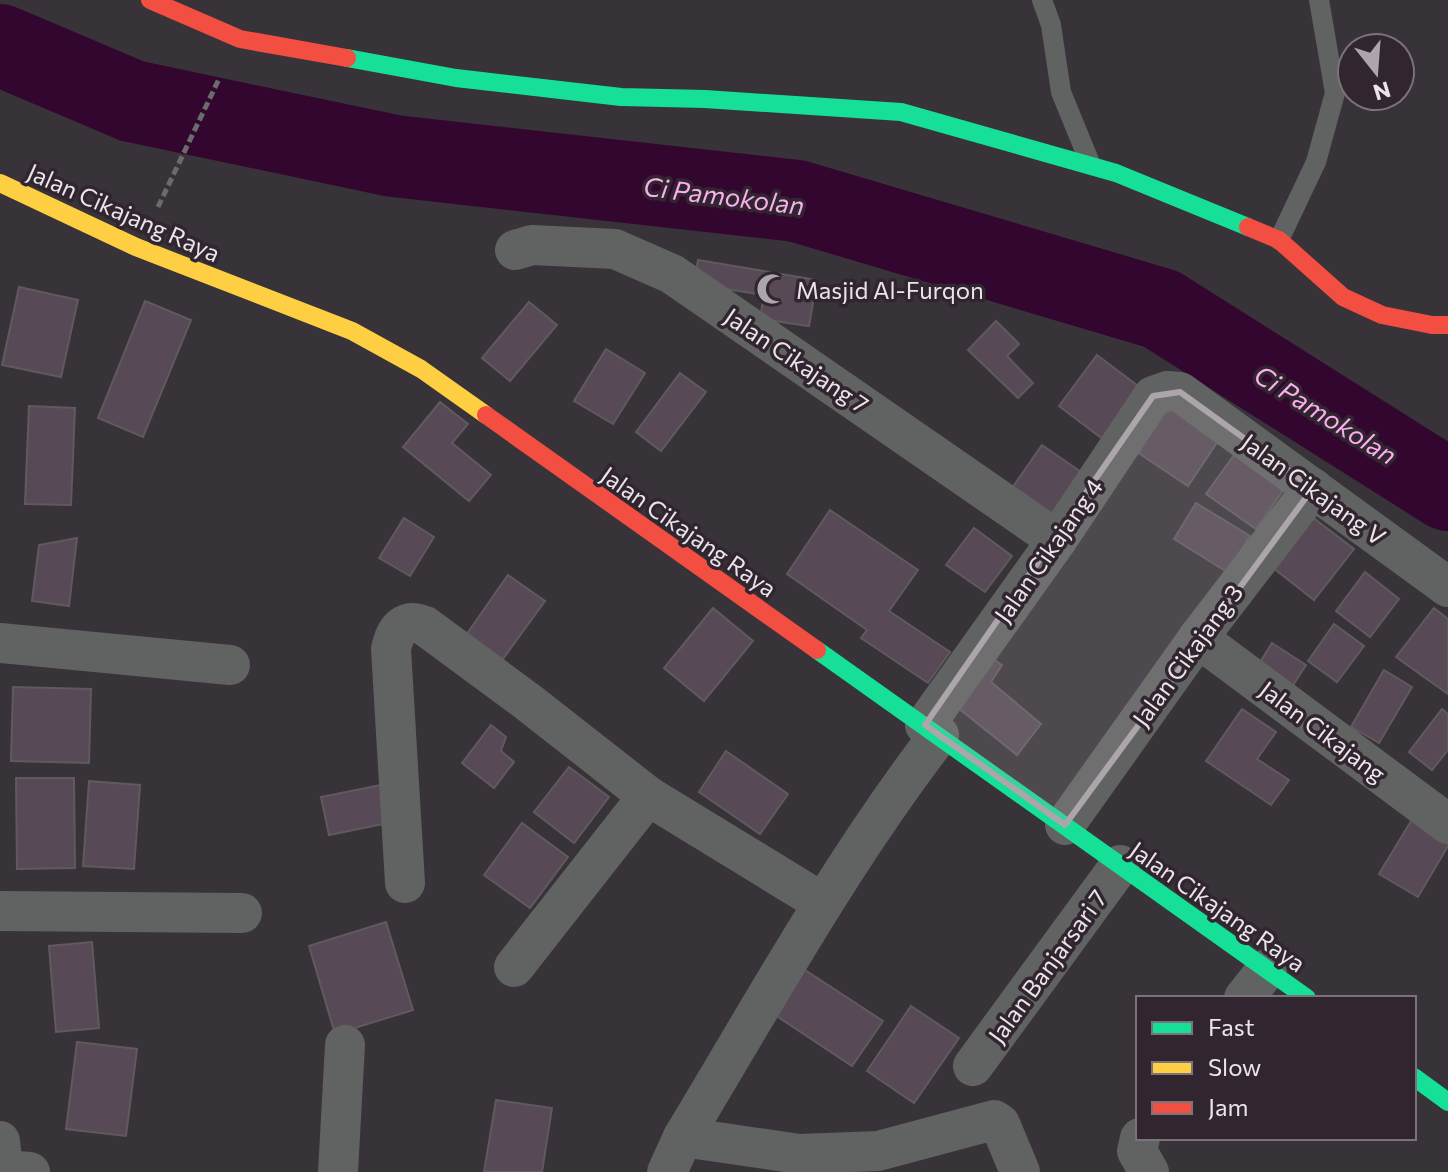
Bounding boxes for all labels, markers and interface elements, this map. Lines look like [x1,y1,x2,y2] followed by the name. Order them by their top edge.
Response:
[1336,32,1416,112] north arrow
[1370,76,1394,107] text: N
[23,157,225,267] street label: Jalan Cikajang Raya
[642,170,806,220] water label: Ci Pamokolan
[755,272,789,306] mosque icon: Masjid Al-Furqon
[796,275,984,304] place label: Masjid Al-Furqon
[719,301,875,419] street label: Jalan Cikajang 7
[1249,358,1403,470] water label: Ci Pamokolan
[1236,427,1392,551] street label: Jalan Cikajang V
[596,460,782,602] street label: Jalan Cikajang Raya
[988,472,1108,628] street label: Jalan Cikajang 4
[1126,578,1248,732] street label: Jalan Cikajang 3
[1254,674,1392,788] street label: Jalan Cikajang
[1125,835,1311,977] street label: Jalan Cikajang Raya
[982,884,1112,1048] street label: Jalan Banjarsari 7
[1136,996,1416,1140] legend
[1208,1012,1255,1041] text: Fast
[1208,1052,1261,1081] text: Slow
[1208,1092,1248,1121] text: Jam

